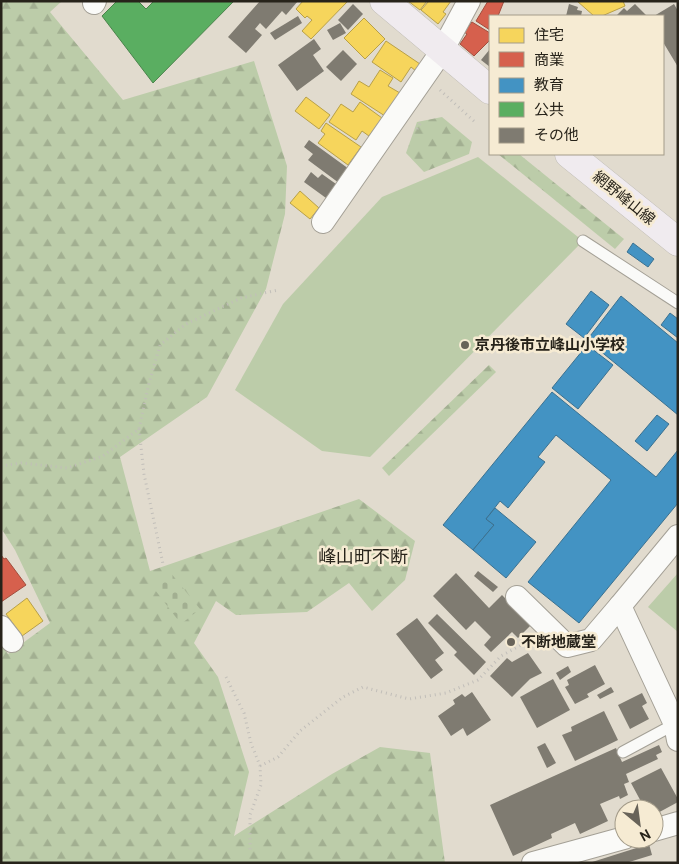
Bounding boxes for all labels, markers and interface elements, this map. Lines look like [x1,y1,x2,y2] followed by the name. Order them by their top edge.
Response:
[489,15,664,155] legend
[534,27,564,46] text: 住宅
[534,52,564,71] text: 商業
[534,77,564,96] text: 教育
[534,102,564,121] text: 公共
[534,127,579,146] text: その他
[588,167,659,230] street label: 網野峰山線
[475,336,625,356] place label: 京丹後市立峰山小学校
[459,339,471,351] marker: 京丹後市立峰山小学校
[318,547,408,570] district label: 峰山町不断
[521,634,596,653] place label: 不断地蔵堂
[505,636,517,648] marker: 不断地蔵堂
[614,799,664,849] north arrow
[636,824,653,844] text: N

